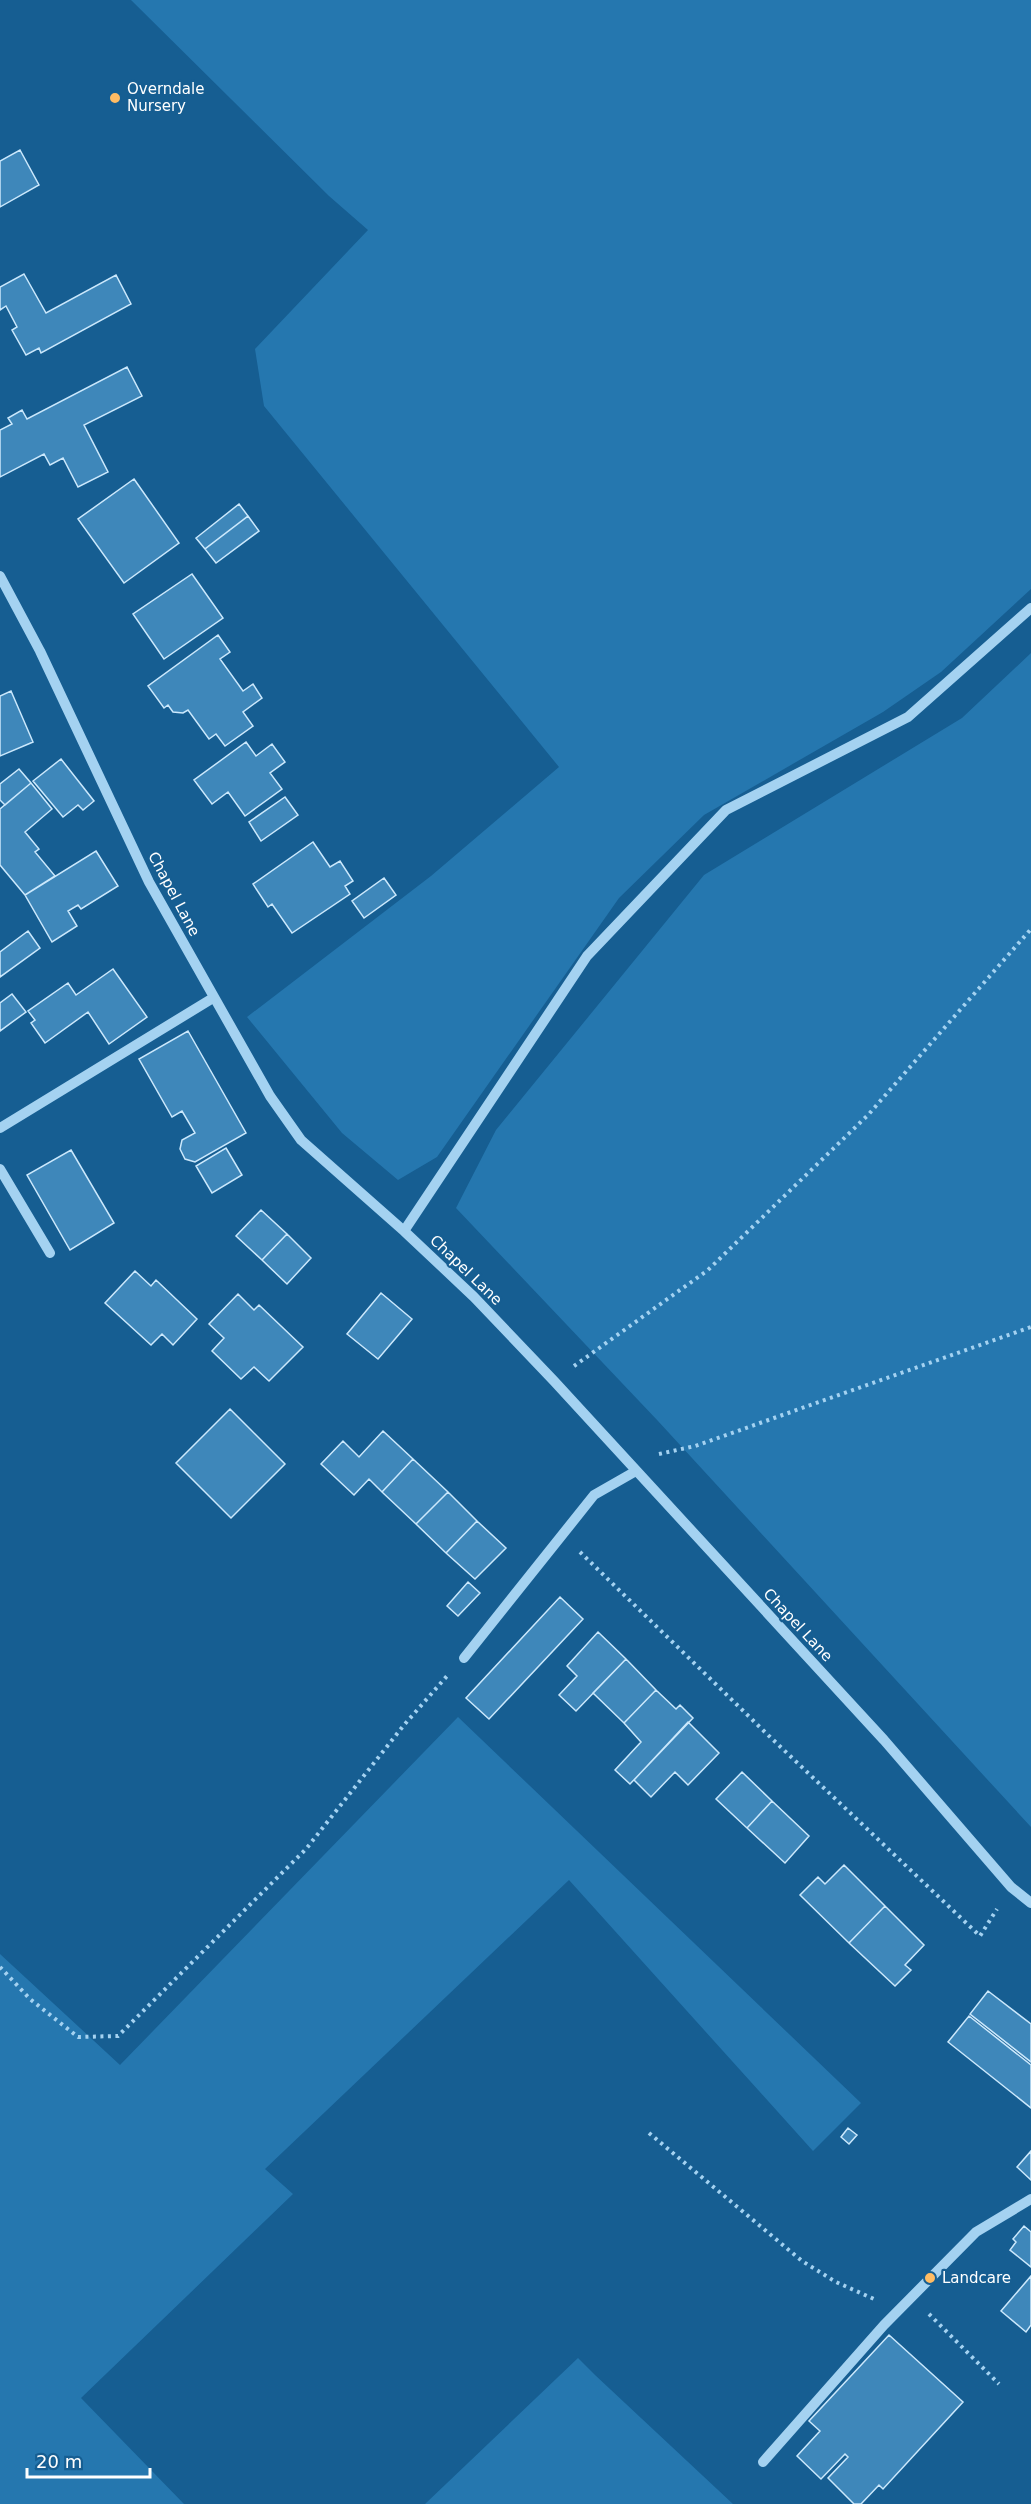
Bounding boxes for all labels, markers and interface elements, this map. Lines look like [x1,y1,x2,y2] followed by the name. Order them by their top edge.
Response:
[127,80,204,115] place label: Overndale Nursery
[108,91,122,105] marker: Overndale Nursery
[144,849,204,939] street label: Chapel Lane
[426,1231,506,1309] street label: Chapel Lane
[760,1585,836,1665] street label: Chapel Lane
[942,2269,1011,2287] place label: Landcare
[923,2271,937,2285] marker: Landcare
[27,2441,150,2479] scale bar
[36,2451,82,2472] text: 20 m

